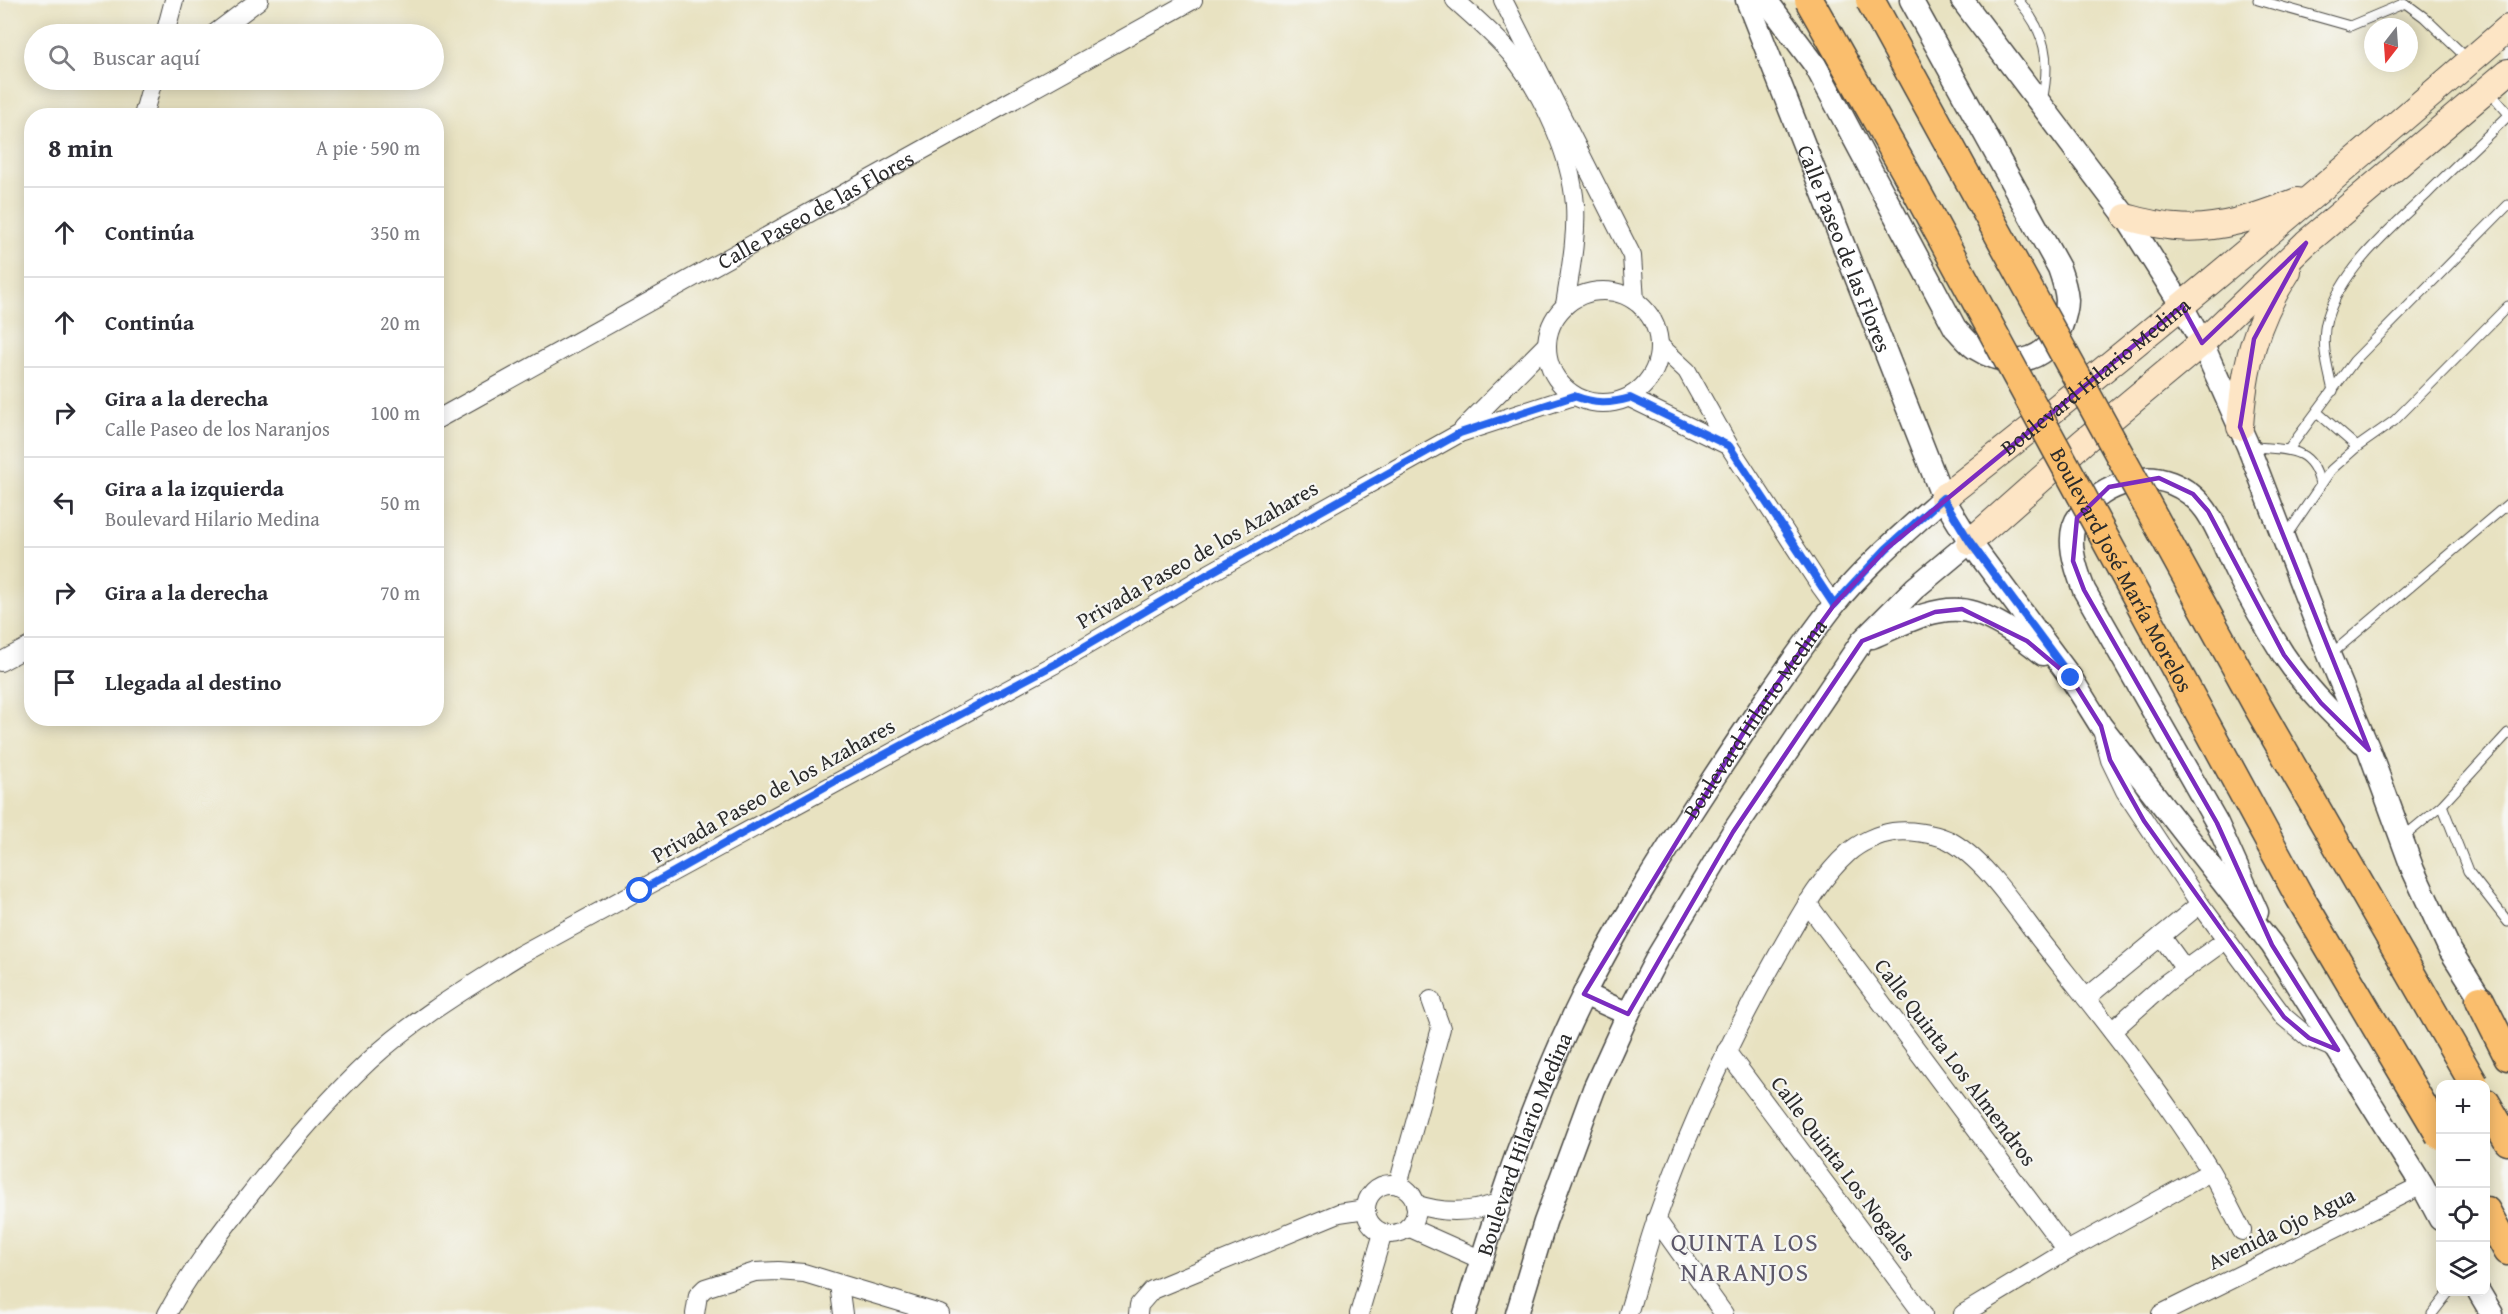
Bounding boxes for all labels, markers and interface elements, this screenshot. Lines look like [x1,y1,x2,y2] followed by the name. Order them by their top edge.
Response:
[2364,18,2418,72] north arrow
[24,24,444,90] search box
[45,41,78,74] icon: search
[93,41,200,73] text: Buscar aquí
[48,128,113,167] text: 8 min
[316,133,420,162] text: A pie · 590 m
[1790,140,1900,357] street label: Calle Paseo de las Flores
[711,142,920,277] street label: Calle Paseo de las Flores
[48,216,81,249] icon: ahead
[105,216,194,248] text: Continúa
[370,218,420,247] text: 350 m
[1993,289,2197,463] street label: Boulevard Hilario Medina
[48,306,81,339] icon: ahead
[105,306,194,338] text: Continúa
[380,308,420,337] text: 20 m
[105,382,268,414] text: Gira a la derecha
[48,396,81,429] icon: right
[370,398,420,427] text: 100 m
[105,414,330,443] text: Calle Paseo de los Naranjos
[2042,442,2201,698] street label: Boulevard José María Morelos
[105,472,284,504] text: Gira a la izquierda
[1070,472,1324,636] street label: Privada Paseo de los Azahares
[48,486,81,519] icon: left
[380,488,420,517] text: 50 m
[105,504,320,533] text: Boulevard Hilario Medina
[48,576,81,609] icon: right
[105,576,268,608] text: Gira a la derecha
[380,578,420,607] text: 70 m
[1675,611,1835,825] street label: Boulevard Hilario Medina
[2057,664,2083,690] route end
[48,666,81,699] icon: arrive
[105,666,281,698] text: Llegada al destino
[645,710,901,870] street label: Privada Paseo de los Azahares
[626,877,652,903] route start
[1867,951,2045,1173] street label: Calle Quinta Los Almendros
[1468,1026,1580,1260] street label: Boulevard Hilario Medina
[1764,1069,1924,1267] street label: Calle Quinta Los Nogales
[2436,1080,2490,1296] map controls
[2436,1080,2490,1134] button: +
[2436,1134,2490,1188] button: −
[2202,1178,2361,1278] street label: Avenida Ojo Agua
[2436,1188,2490,1242] button: locate
[1671,1222,1819,1291] district label: QUINTA LOS NARANJOS
[2436,1242,2490,1296] button: layers

